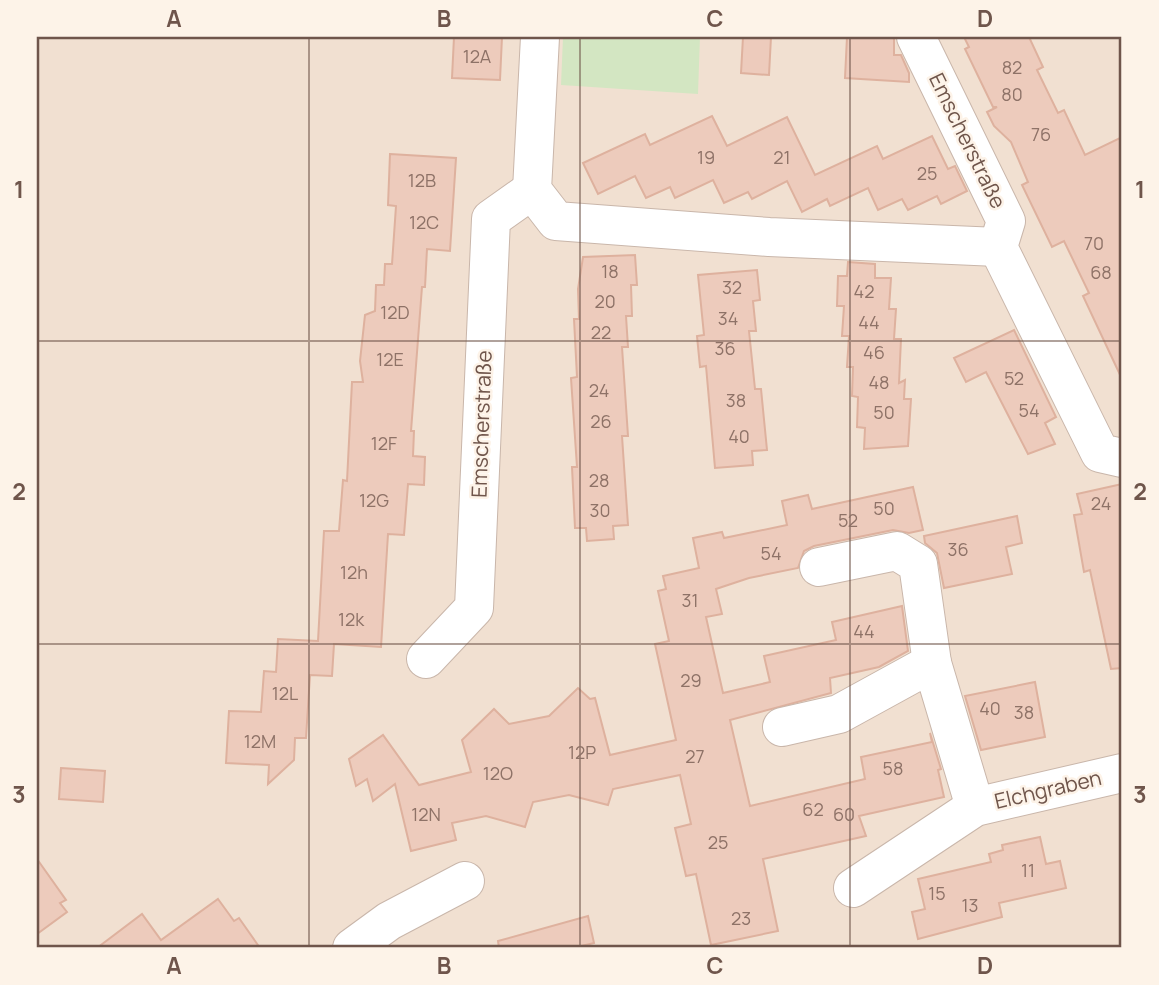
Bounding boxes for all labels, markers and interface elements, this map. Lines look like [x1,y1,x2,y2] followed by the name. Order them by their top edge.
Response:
[166,2,182,34] text: A
[437,2,451,34] text: B
[707,2,724,34] text: C
[977,2,993,34] text: D
[463,44,492,68] house number: 12A
[1002,55,1022,79] house number: 82
[923,68,1013,213] street label: Emscherstraße
[1001,82,1023,106] house number: 80
[1031,122,1051,146] house number: 76
[697,145,715,169] house number: 19
[773,145,791,169] house number: 21
[917,161,937,185] house number: 25
[408,168,436,192] house number: 12B
[14,173,24,205] text: 1
[1135,173,1145,205] text: 1
[409,210,439,234] house number: 12C
[1084,231,1104,255] house number: 70
[601,259,619,283] house number: 18
[1090,260,1112,284] house number: 68
[722,275,742,299] house number: 32
[854,279,874,303] house number: 42
[594,289,616,313] house number: 20
[380,300,410,324] house number: 12D
[718,306,738,330] house number: 34
[858,310,880,334] house number: 44
[591,320,611,344] house number: 22
[714,336,736,360] house number: 36
[863,340,885,364] house number: 46
[376,347,404,371] house number: 12E
[464,350,498,498] street label: Emscherstraße
[1004,366,1024,390] house number: 52
[868,370,890,394] house number: 48
[589,378,609,402] house number: 24
[726,388,746,412] house number: 38
[1018,398,1040,422] house number: 54
[873,400,895,424] house number: 50
[590,409,612,433] house number: 26
[728,424,750,448] house number: 40
[371,431,397,455] house number: 12F
[589,468,609,492] house number: 28
[12,475,26,507] text: 2
[1133,475,1147,507] text: 2
[359,488,389,512] house number: 12G
[1091,491,1111,515] house number: 24
[873,496,895,520] house number: 50
[590,498,610,522] house number: 30
[838,508,858,532] house number: 52
[947,537,969,561] house number: 36
[760,541,782,565] house number: 54
[340,560,368,584] house number: 12h
[682,588,698,612] house number: 31
[338,607,365,631] house number: 12k
[853,619,875,643] house number: 44
[680,668,702,692] house number: 29
[272,681,298,705] house number: 12L
[979,696,1001,720] house number: 40
[1014,700,1034,724] house number: 38
[244,729,276,753] house number: 12M
[568,740,596,764] house number: 12P
[685,744,705,768] house number: 27
[883,756,903,780] house number: 58
[483,761,513,785] house number: 12O
[991,763,1104,815] street label: Elchgraben
[12,778,26,810] text: 3
[1133,778,1147,810] text: 3
[802,797,824,821] house number: 62
[411,802,441,826] house number: 12N
[833,802,855,826] house number: 60
[708,830,728,854] house number: 25
[1021,858,1035,882] house number: 11
[928,881,946,905] house number: 15
[962,893,978,917] house number: 13
[731,906,751,930] house number: 23
[166,949,182,981] text: A
[437,949,451,981] text: B
[707,949,724,981] text: C
[977,949,993,981] text: D

